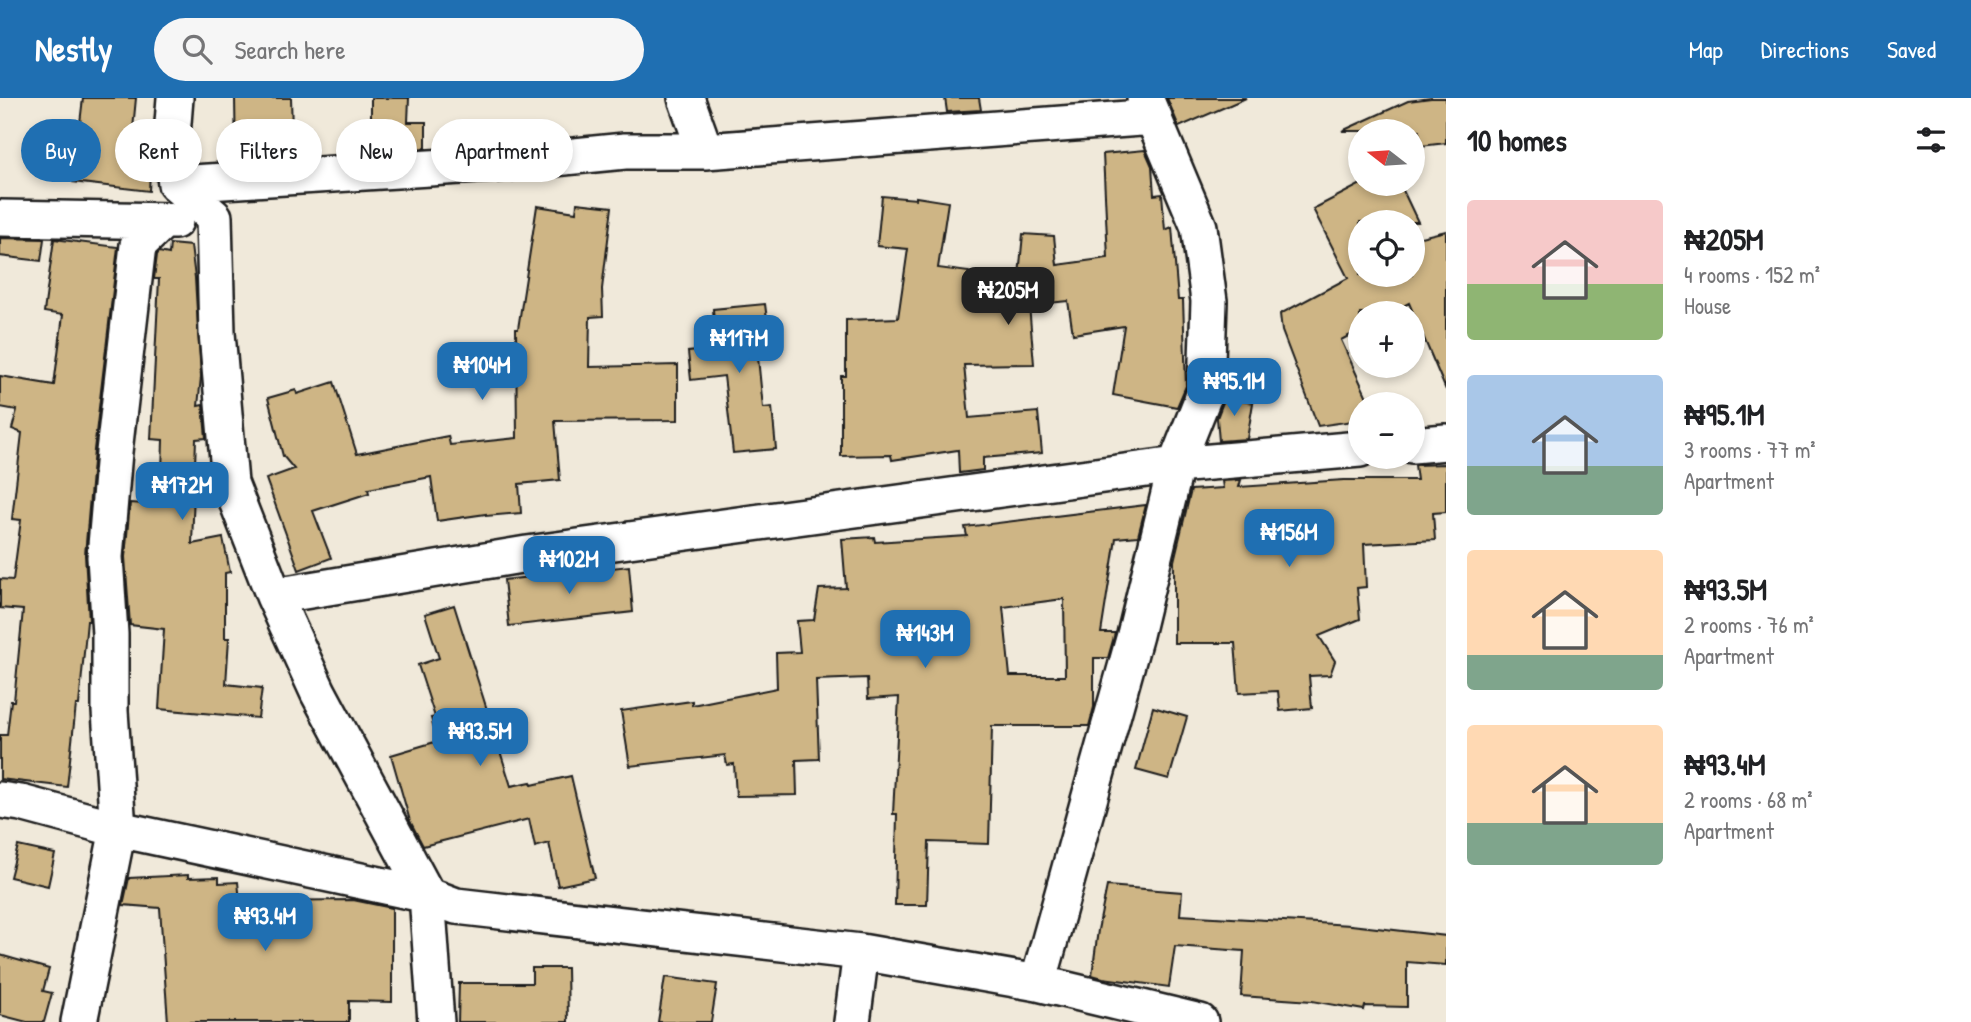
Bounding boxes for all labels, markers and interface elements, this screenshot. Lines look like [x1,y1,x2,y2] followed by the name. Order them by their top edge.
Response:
[154,18,644,81] search box
[35,27,112,71] text: Nestly
[178,30,216,68] icon: search
[234,32,346,67] text: Search here
[1689,33,1723,65] text: Map
[1761,33,1849,65] text: Directions
[1887,33,1936,65] text: Saved
[21,119,101,182] chip: Buy
[115,119,202,182] chip: Rent
[216,119,322,182] chip: Filters
[336,119,417,182] chip: New
[431,119,573,182] chip: Apartment
[1348,119,1424,196] north arrow
[1348,119,1425,469] map controls
[1467,120,1567,160] text: 10 homes
[1912,121,1950,159] icon: filters
[1348,210,1425,287] button: locate
[1684,219,1764,259] text: ₦205M
[1523,228,1607,312] icon: home
[1684,259,1820,290] text: 4 rooms · 152 m²
[959,268,1057,327] pin: ₦205M
[977,274,1039,305] text: ₦205M
[1684,290,1731,321] text: House
[1348,301,1425,378] button: +
[690,316,788,375] pin: ₦117M
[710,322,768,353] text: ₦117M
[433,342,531,402] pin: ₦104M
[453,349,511,380] text: ₦104M
[1177,358,1291,418] pin: ₦95.1M
[1203,365,1265,396] text: ₦95.1M
[1348,392,1425,469] button: −
[1684,394,1765,434] text: ₦95.1M
[1523,403,1607,487] icon: home
[1684,434,1816,465] text: 3 rooms · 77 m²
[133,462,231,522] pin: ₦172M
[1684,465,1774,496] text: Apartment
[152,469,212,500] text: ₦172M
[1240,510,1338,569] pin: ₦156M
[1260,516,1318,547] text: ₦156M
[520,536,618,596] pin: ₦102M
[539,543,599,574] text: ₦102M
[1684,569,1767,609] text: ₦93.5M
[1523,578,1607,662] icon: home
[1684,609,1814,640] text: 2 rooms · 76 m²
[876,610,974,670] pin: ₦143M
[896,617,954,648] text: ₦143M
[1684,640,1774,671] text: Apartment
[423,708,537,768] pin: ₦93.5M
[448,715,512,746] text: ₦93.5M
[1684,744,1766,784] text: ₦93.4M
[1523,753,1607,837] icon: home
[1684,784,1812,815] text: 2 rooms · 68 m²
[1684,815,1774,846] text: Apartment
[208,894,322,953] pin: ₦93.4M
[234,900,296,931] text: ₦93.4M

